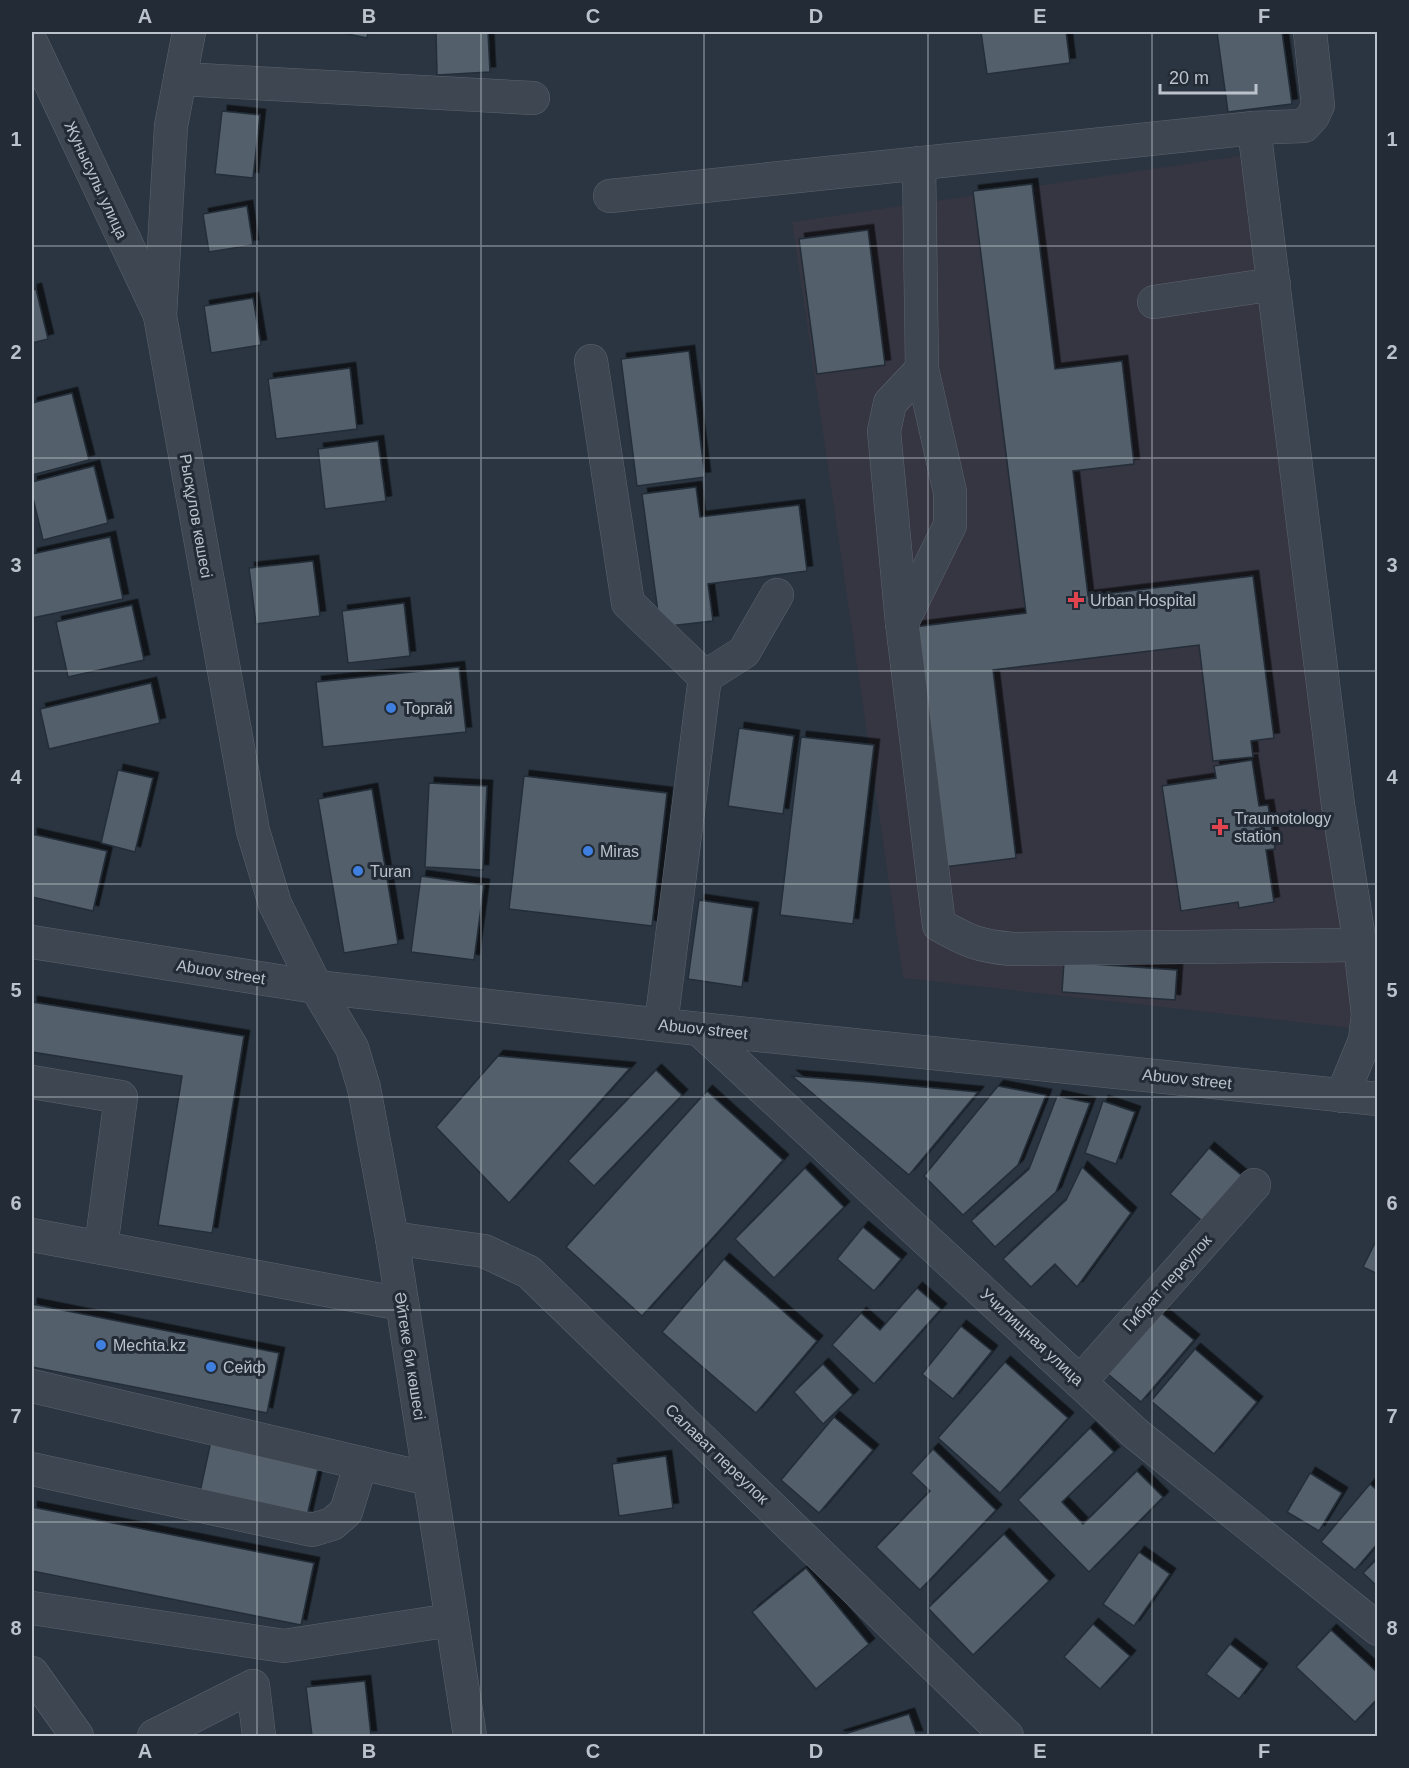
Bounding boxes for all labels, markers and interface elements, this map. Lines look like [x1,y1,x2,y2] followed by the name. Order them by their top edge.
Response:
[138,5,152,27] text: A
[362,5,376,27] text: B
[586,5,600,27] text: C
[809,5,823,27] text: D
[1033,5,1047,27] text: E
[1258,5,1270,27] text: F
[1160,57,1256,95] scale bar
[1169,68,1209,88] text: 20 m
[61,118,131,242] street label: Жунысулы улица
[10,128,22,150] text: 1
[1386,128,1398,150] text: 1
[10,341,22,363] text: 2
[1386,341,1398,363] text: 2
[177,453,215,579] street label: Рысқұлов көшесі
[10,554,22,576] text: 3
[1386,554,1398,576] text: 3
[1067,591,1085,609] marker: Urban Hospital
[1090,592,1196,609] place label: Urban Hospital
[403,700,453,717] place label: Торгай
[384,701,398,715] marker: Торгай
[10,766,22,788] text: 4
[1386,766,1398,788] text: 4
[1234,810,1331,845] place label: Traumotology station
[1211,818,1229,836] marker: Traumotology station
[600,843,639,860] place label: Miras
[581,844,595,858] marker: Miras
[370,863,411,880] place label: Turan
[351,864,365,878] marker: Turan
[175,957,267,988] street label: Abuov street
[10,979,22,1001] text: 5
[1386,979,1398,1001] text: 5
[657,1016,749,1042] street label: Abuov street
[1141,1066,1233,1092] street label: Abuov street
[10,1192,22,1214] text: 6
[1386,1192,1398,1214] text: 6
[1119,1231,1215,1335] street label: Гибрат переулок
[977,1285,1087,1389] street label: Училищная улица
[391,1291,429,1421] street label: Әйтеке би көшесі
[113,1337,186,1354] place label: Mechta.kz
[94,1338,108,1352] marker: Mechta.kz
[223,1359,266,1376] place label: Сейф
[204,1360,218,1374] marker: Сейф
[662,1401,772,1508] street label: Салават переулок
[10,1405,22,1427] text: 7
[1386,1405,1398,1427] text: 7
[10,1617,22,1639] text: 8
[1386,1617,1398,1639] text: 8
[138,1740,152,1762] text: A
[362,1740,376,1762] text: B
[586,1740,600,1762] text: C
[809,1740,823,1762] text: D
[1033,1740,1047,1762] text: E
[1258,1740,1270,1762] text: F

